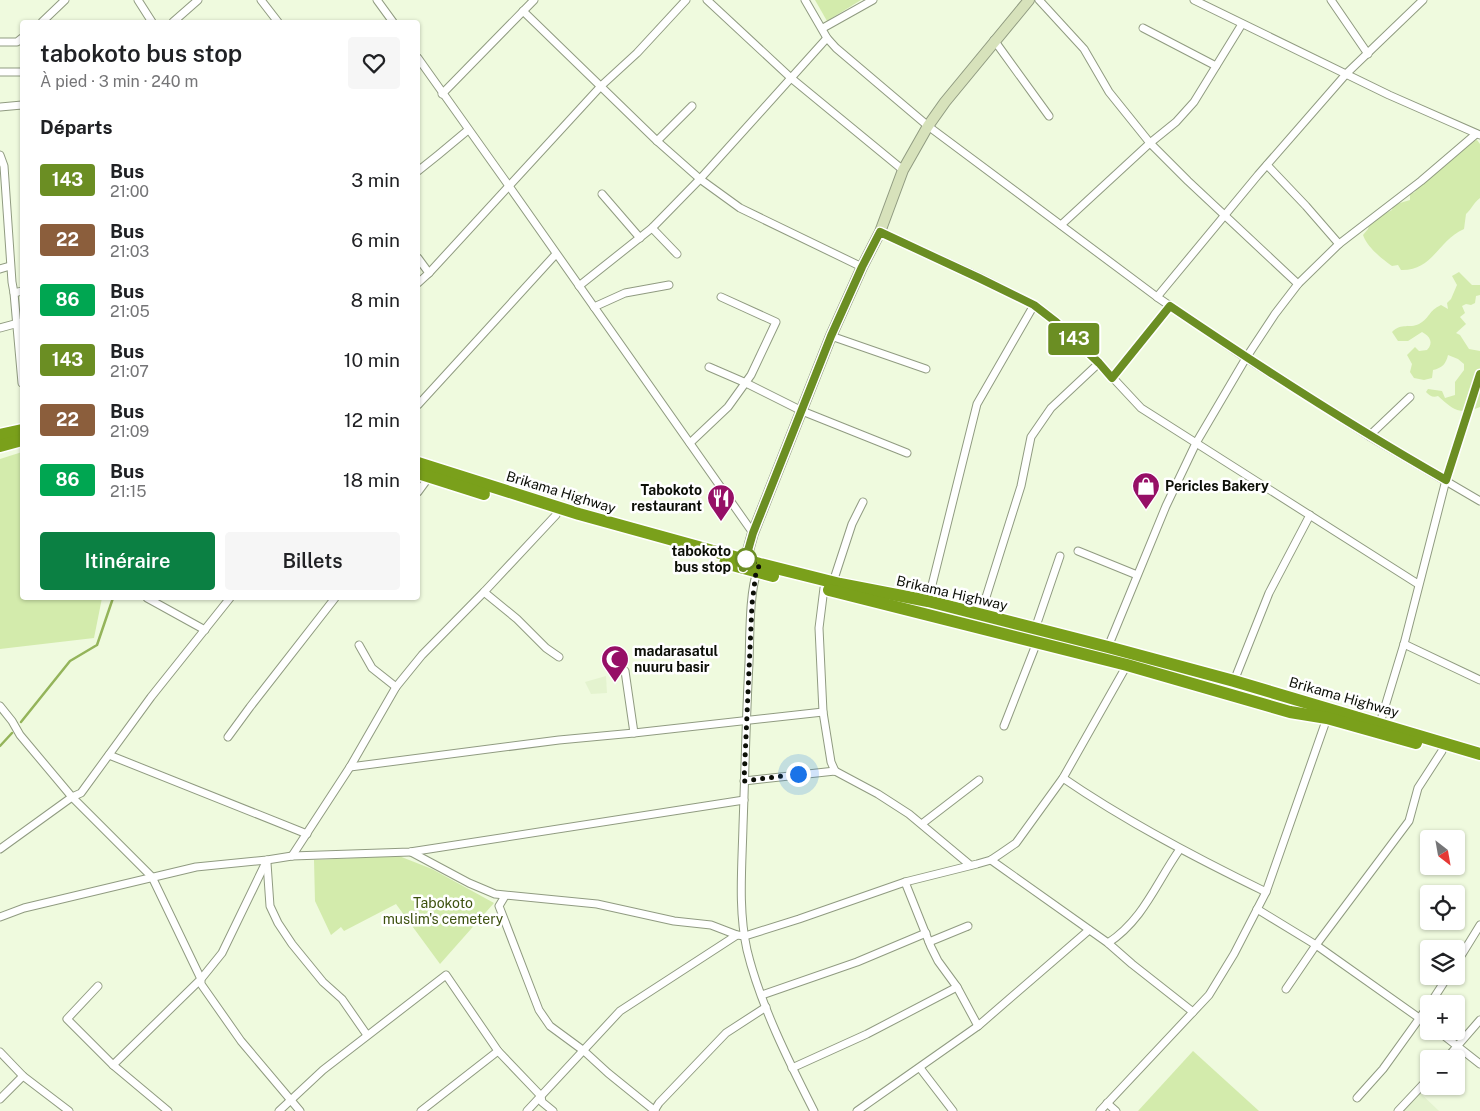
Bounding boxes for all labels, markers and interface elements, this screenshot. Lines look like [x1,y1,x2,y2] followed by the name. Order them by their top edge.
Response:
[348,37,400,89] button: heart
[40,39,242,67] text: tabokoto bus stop
[40,72,198,91] text: À pied · 3 min · 240 m
[40,116,112,138] text: Départs
[110,160,144,182] text: Bus
[52,169,83,190] text: 143
[351,169,400,191] text: 3 min
[110,182,149,201] text: 21:00
[110,220,144,242] text: Bus
[56,229,79,250] text: 22
[351,229,400,251] text: 6 min
[110,242,149,261] text: 21:03
[110,280,144,302] text: Bus
[56,289,79,310] text: 86
[351,289,400,311] text: 8 min
[110,302,150,321] text: 21:05
[1045,323,1103,355] line badge: 143
[1058,328,1090,349] text: 143
[110,340,144,362] text: Bus
[52,349,83,370] text: 143
[344,349,400,371] text: 10 min
[110,362,149,381] text: 21:07
[110,400,144,422] text: Bus
[56,409,79,430] text: 22
[344,409,400,431] text: 12 min
[110,422,149,441] text: 21:09
[110,460,144,482] text: Bus
[504,468,618,516] street label: Brikama Highway
[56,469,79,490] text: 86
[343,469,400,491] text: 18 min
[1131,471,1161,510] shop icon: Pericles Bakery
[1165,478,1269,494] place label: Pericles Bakery
[110,482,146,501] text: 21:15
[631,482,702,514] place label: Tabokoto restaurant
[706,483,736,522] restaurant icon: Tabokoto restaurant
[40,532,215,590] button: Itinéraire
[225,532,400,590] button: Billets
[671,543,731,575] place label: tabokoto bus stop
[735,548,757,570] marker: tabokoto bus stop
[895,572,1010,614] street label: Brikama Highway
[634,643,719,675] place label: madarasatul nuuru basir
[600,644,630,683] mosque icon: madarasatul nuuru basir
[1287,674,1401,720] street label: Brikama Highway
[786,762,811,787] your location
[1420,830,1465,875] north arrow
[1420,830,1465,1095] map controls
[1420,885,1465,930] button: locate
[383,895,504,927] park label: Tabokoto muslim's cemetery
[1420,940,1465,985] button: layers
[1420,995,1465,1040] button: +
[1420,1050,1465,1095] button: −

